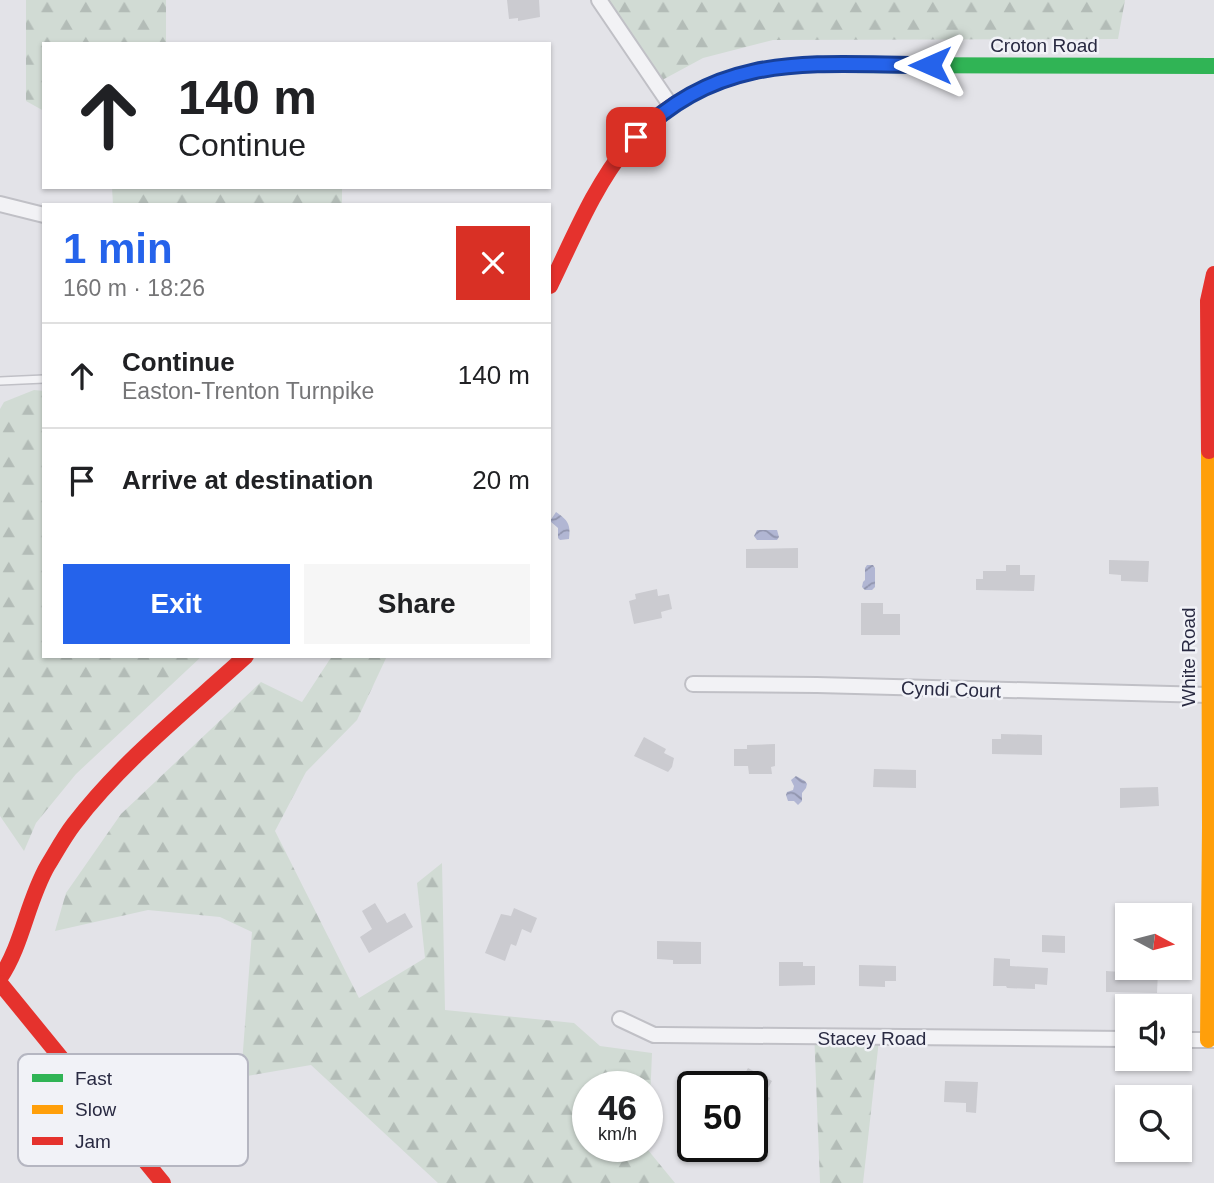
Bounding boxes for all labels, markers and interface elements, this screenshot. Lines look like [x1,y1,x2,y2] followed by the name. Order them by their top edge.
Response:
[893,28,967,102] position arrow
[990,35,1098,56] street label: Croton Road
[63,70,154,161] icon: ahead
[178,70,317,124] text: 140 m
[606,107,666,167] pin
[617,118,655,156] icon: arrive
[178,127,306,163] text: Continue
[63,225,173,272] text: 1 min
[456,226,530,300] button: close
[63,275,205,301] text: 160 m · 18:26
[122,347,235,377] text: Continue
[63,357,101,395] icon: ahead
[458,360,530,390] text: 140 m
[122,378,374,404] text: Easton-Trenton Turnpike
[63,462,101,500] icon: arrive
[122,465,373,495] text: Arrive at destination
[472,465,530,495] text: 20 m
[63,564,290,644] button: Exit
[304,564,530,644] button: Share
[1178,607,1199,707] street label: White Road
[900,677,1002,702] street label: Cyndi Court
[1115,903,1192,980] north arrow
[1115,903,1192,1162] map controls
[1115,994,1192,1071] button: sound
[818,1028,926,1049] street label: Stacey Road
[18,1054,248,1166] legend
[75,1068,113,1089] text: Fast
[677,1071,768,1162] speed limit sign: 50
[1115,1085,1192,1162] button: search
[598,1088,637,1127] text: 46
[75,1099,116,1120] text: Slow
[598,1124,637,1144] text: km/h
[75,1131,111,1152] text: Jam

